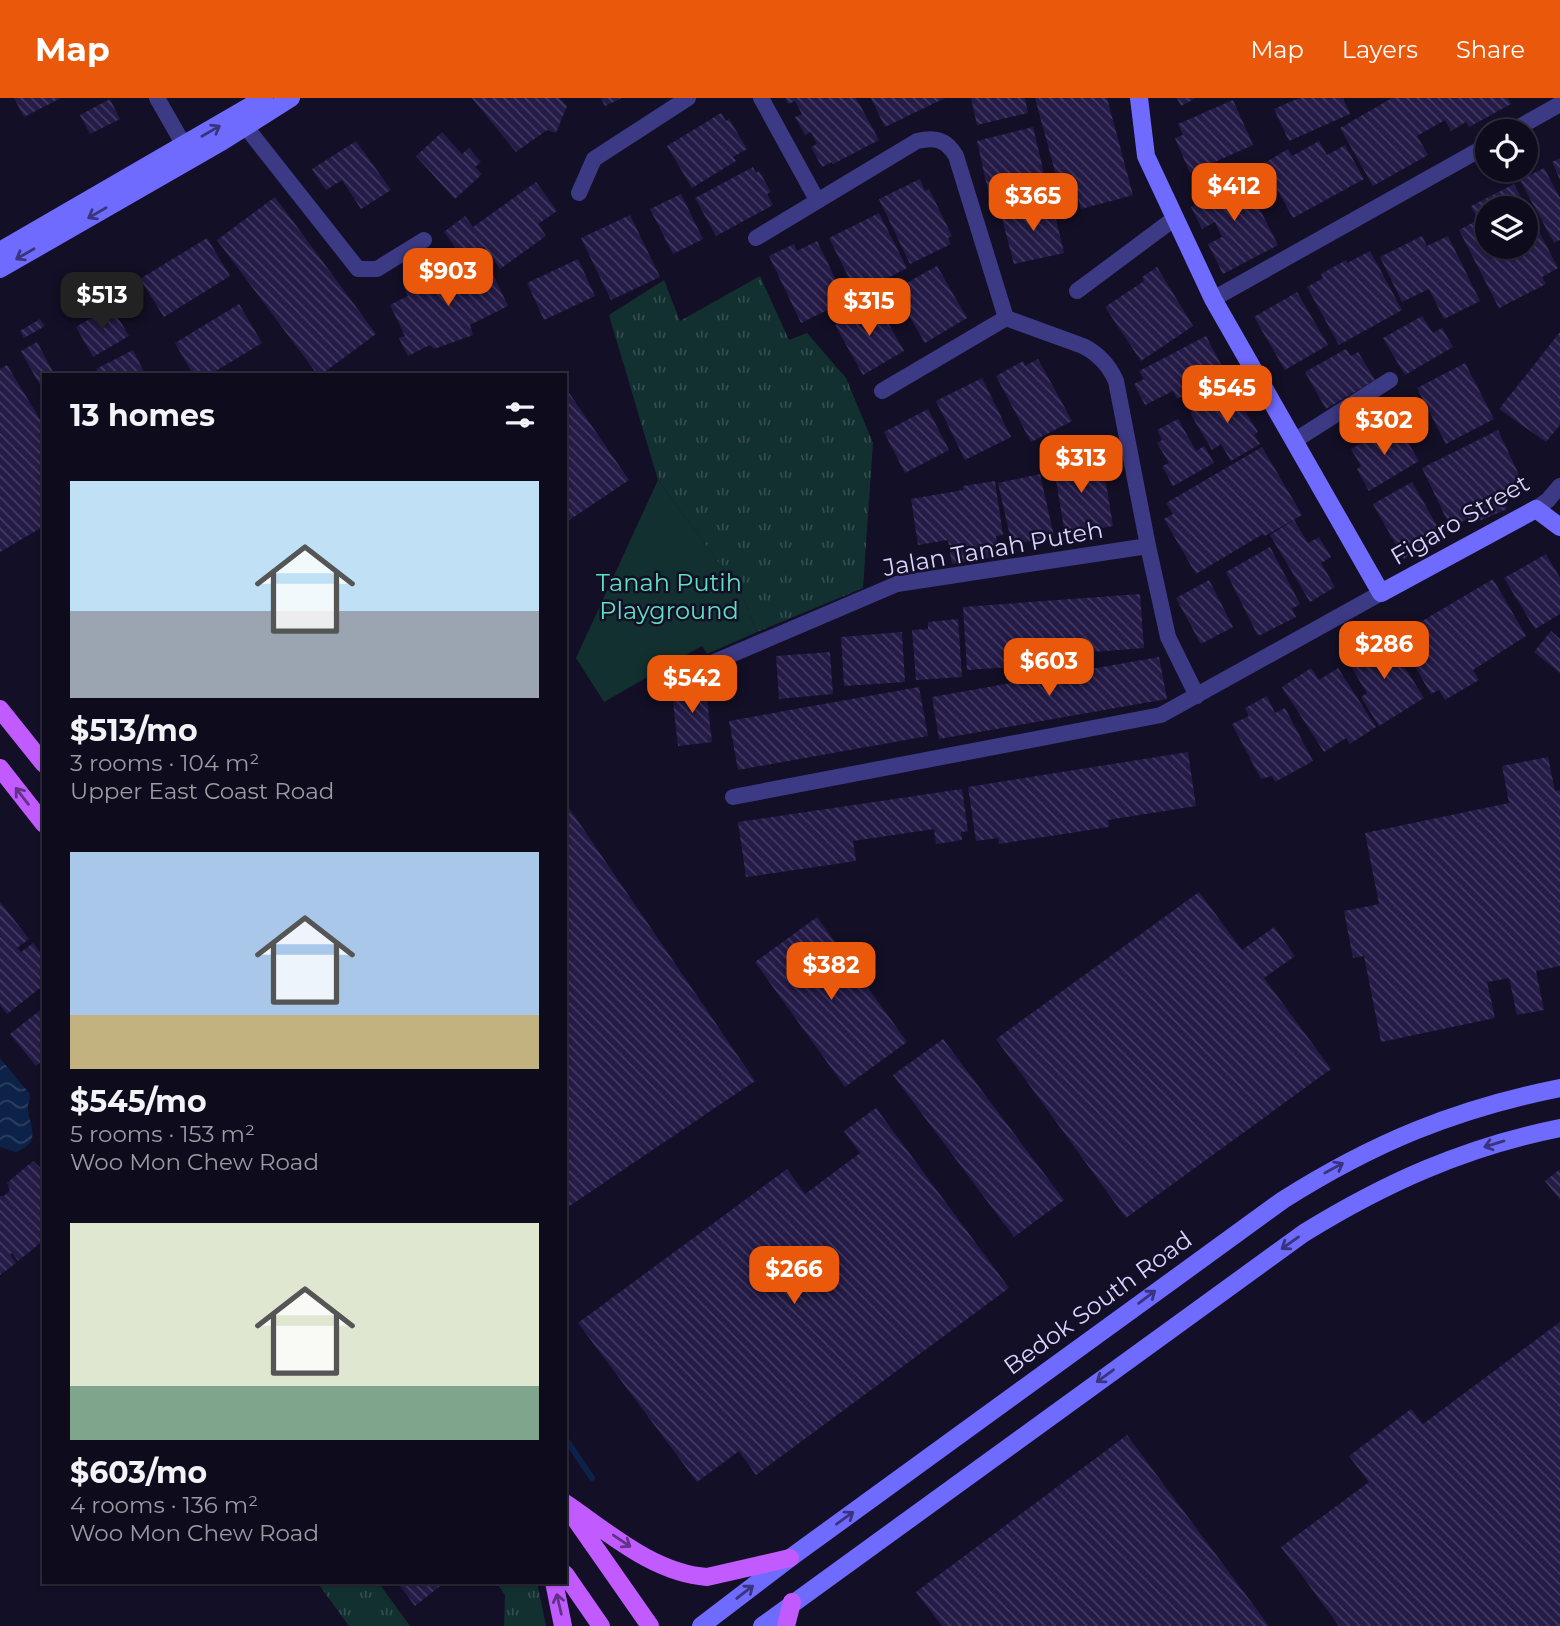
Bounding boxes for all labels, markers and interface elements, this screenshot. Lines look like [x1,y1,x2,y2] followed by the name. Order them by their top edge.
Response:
[35,29,110,69] text: Map
[1250,35,1304,64] text: Map
[1342,35,1418,64] text: Layers
[1456,35,1525,64] text: Share
[1475,119,1538,259] map controls
[1475,119,1538,182] button: locate
[200,123,220,137] one-way arrow
[1193,164,1275,223] pin: $412
[1208,172,1260,200] text: $412
[992,174,1074,233] pin: $365
[1005,182,1061,210] text: $365
[1475,196,1538,259] button: layers
[88,206,108,220] one-way arrow
[16,247,36,261] one-way arrow
[407,248,489,308] pin: $903
[419,257,477,285] text: $903
[61,272,143,332] pin: $513
[828,278,910,338] pin: $315
[77,281,128,309] text: $513
[844,287,894,315] text: $315
[1186,366,1268,425] pin: $545
[1198,374,1256,402] text: $545
[501,396,539,434] icon: filters
[70,397,215,434] text: 13 homes
[1343,398,1425,457] pin: $302
[1355,406,1413,434] text: $302
[1040,436,1122,495] pin: $313
[1056,444,1106,472] text: $313
[1385,468,1535,571] street label: Figaro Street
[880,515,1105,582] street label: Jalan Tanah Puteh
[242,526,368,652] icon: home
[596,568,742,625] park label: Tanah Putih Playground
[1343,622,1425,681] pin: $286
[1355,630,1413,658] text: $286
[1008,638,1090,698] pin: $603
[1020,647,1078,675] text: $603
[651,656,733,715] pin: $542
[663,664,721,692] text: $542
[70,712,198,749] text: $513/mo
[70,749,259,777] text: 3 rooms · 104 m²
[70,777,334,805] text: Upper East Coast Road
[14,787,29,805] one-way arrow
[242,897,368,1023] icon: home
[790,942,872,1002] pin: $382
[803,951,859,979] text: $382
[70,1083,207,1120] text: $545/mo
[70,1120,255,1148] text: 5 rooms · 153 m²
[1483,1138,1505,1151] one-way arrow
[70,1148,319,1176] text: Woo Mon Chew Road
[1324,1161,1344,1175] one-way arrow
[998,1225,1197,1381] street label: Bedok South Road
[1281,1236,1300,1250] one-way arrow
[753,1246,835,1306] pin: $266
[765,1255,823,1283] text: $266
[242,1268,368,1394] icon: home
[1138,1290,1156,1305] one-way arrow
[1096,1368,1115,1383] one-way arrow
[70,1454,207,1491] text: $603/mo
[70,1491,258,1519] text: 4 rooms · 136 m²
[835,1511,854,1525] one-way arrow
[70,1519,319,1547] text: Woo Mon Chew Road
[612,1534,631,1548] one-way arrow
[735,1584,754,1599] one-way arrow
[551,1593,565,1616] one-way arrow

